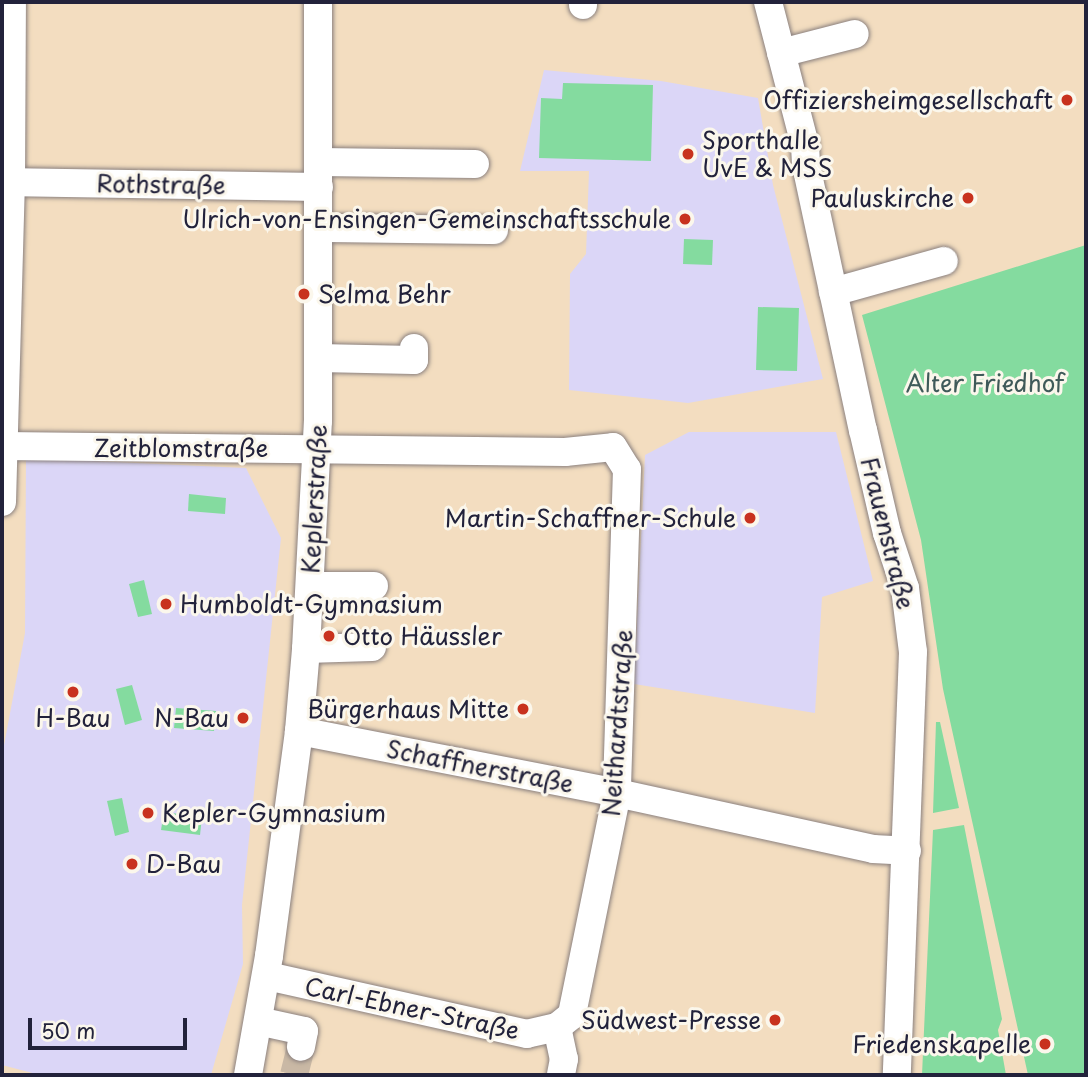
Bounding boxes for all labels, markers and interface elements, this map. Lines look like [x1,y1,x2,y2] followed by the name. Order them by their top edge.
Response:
[763,86,1053,114] place label: Offiziersheimgesellschaft
[1059,92,1075,108] marker: Offiziersheimgesellschaft
[702,126,834,182] place label: Sporthalle UvE & MSS
[680,146,696,162] marker: Sporthalle UvE & MSS
[96,168,226,200] street label: Rothstraße
[810,184,954,212] place label: Pauluskirche
[960,190,976,206] marker: Pauluskirche
[182,205,671,233] place label: Ulrich-von-Ensingen-Gemeinschaftsschule
[677,211,693,227] marker: Ulrich-von-Ensingen-Gemeinschaftsschule
[318,280,452,308] place label: Selma Behr
[296,286,312,302] marker: Selma Behr
[905,369,1065,397] park label: Alter Friedhof
[296,424,332,574] street label: Keplerstraße
[94,434,268,462] street label: Zeitblomstraße
[855,454,921,612] street label: Frauenstraße
[445,504,736,532] place label: Martin-Schaffner-Schule
[742,510,758,526] marker: Martin-Schaffner-Schule
[180,590,443,618] place label: Humboldt-Gymnasium
[158,596,174,612] marker: Humboldt-Gymnasium
[343,622,502,650] place label: Otto Häussler
[321,628,337,644] marker: Otto Häussler
[596,629,638,817] street label: Neithardtstraße
[65,684,81,700] marker: H-Bau
[307,695,509,723] place label: Bürgerhaus Mitte
[515,701,531,717] marker: Bürgerhaus Mitte
[36,704,110,732] place label: H-Bau
[154,704,229,732] place label: N-Bau
[235,710,251,726] marker: N-Bau
[384,734,576,798] street label: Schaffnerstraße
[162,799,386,827] place label: Kepler-Gymnasium
[140,805,156,821] marker: Kepler-Gymnasium
[146,850,221,878] place label: D-Bau
[124,856,140,872] marker: D-Bau
[302,971,522,1045] street label: Carl-Ebner-Straße
[32,1004,191,1048] scale bar
[581,1006,761,1034] place label: Südwest-Presse
[767,1012,783,1028] marker: Südwest-Presse
[41,1014,95,1046] text: 50 m
[852,1030,1031,1058] place label: Friedenskapelle
[1037,1036,1053,1052] marker: Friedenskapelle

